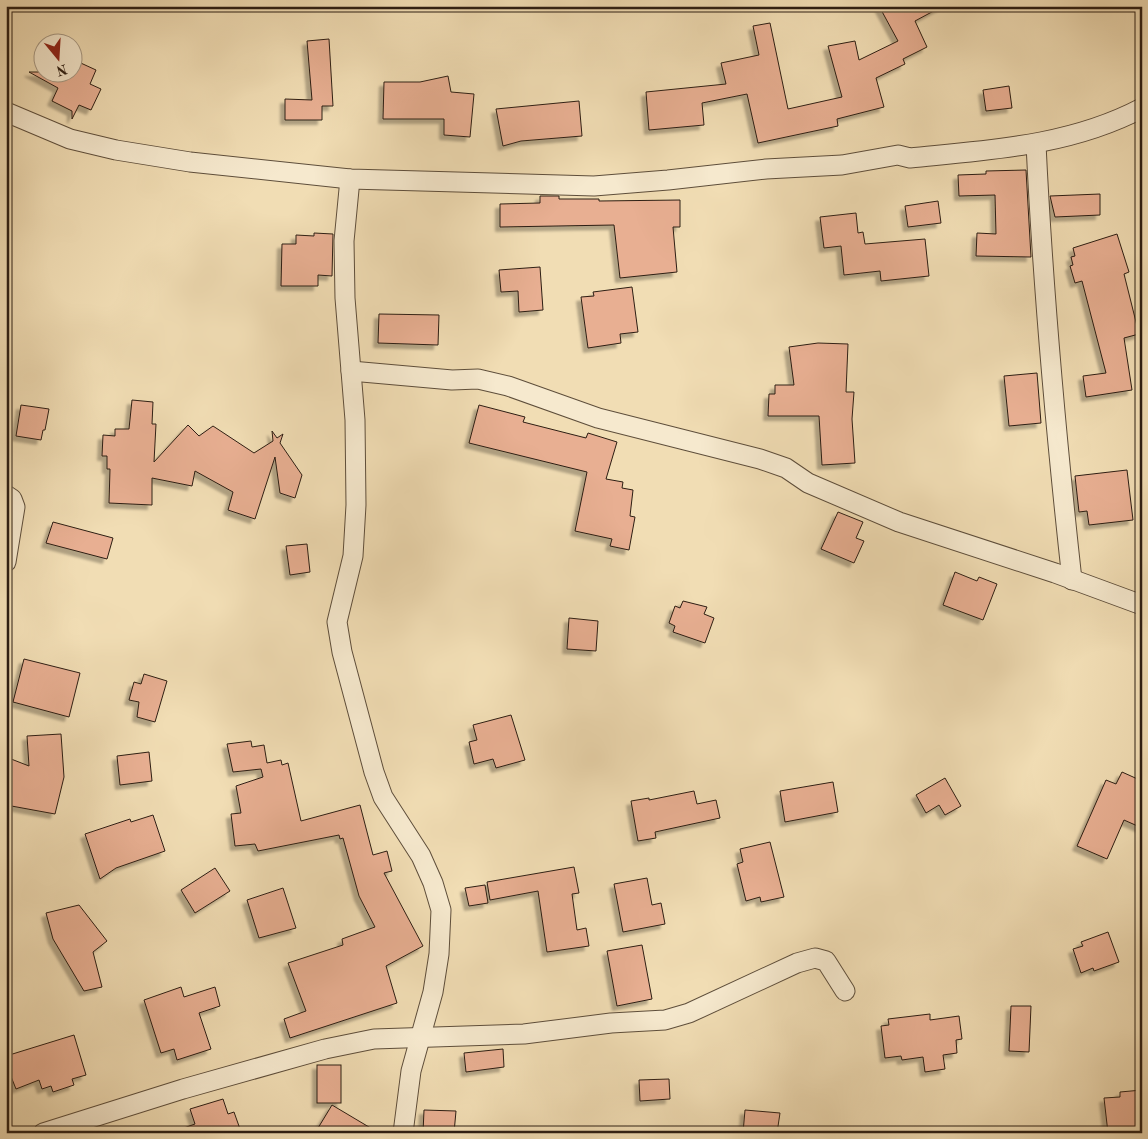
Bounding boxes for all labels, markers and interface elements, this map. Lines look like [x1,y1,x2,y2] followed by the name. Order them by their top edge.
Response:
[32,32,82,82] north arrow
[54,61,69,78] text: N

